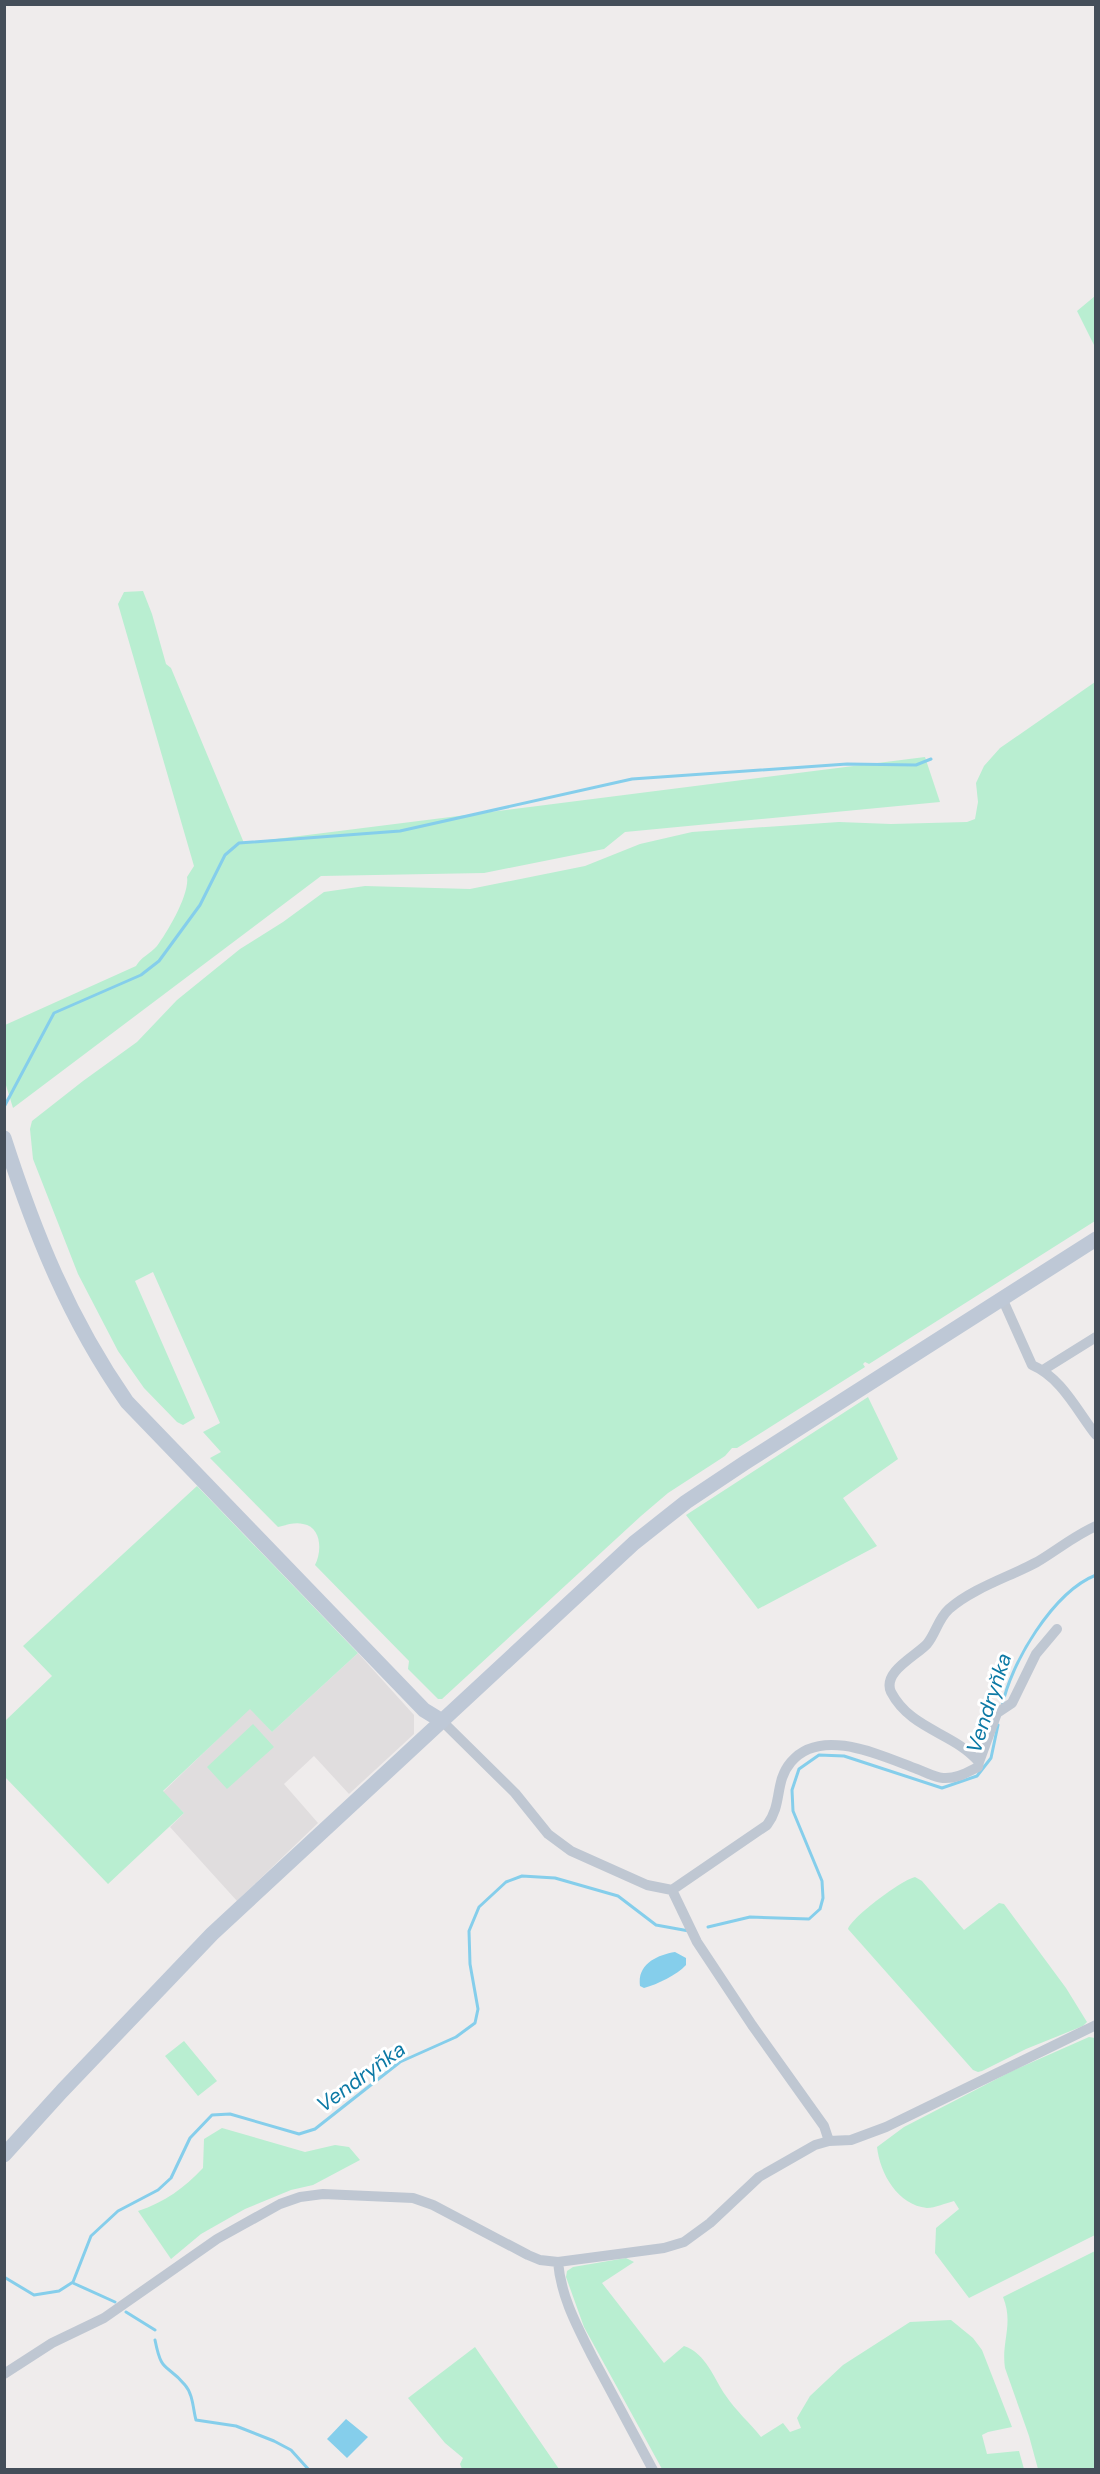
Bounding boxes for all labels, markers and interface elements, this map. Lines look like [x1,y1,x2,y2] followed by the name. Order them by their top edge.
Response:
[960,1649,1018,1757] water label: Vendryňka
[311,2035,411,2119] water label: Vendryňka

